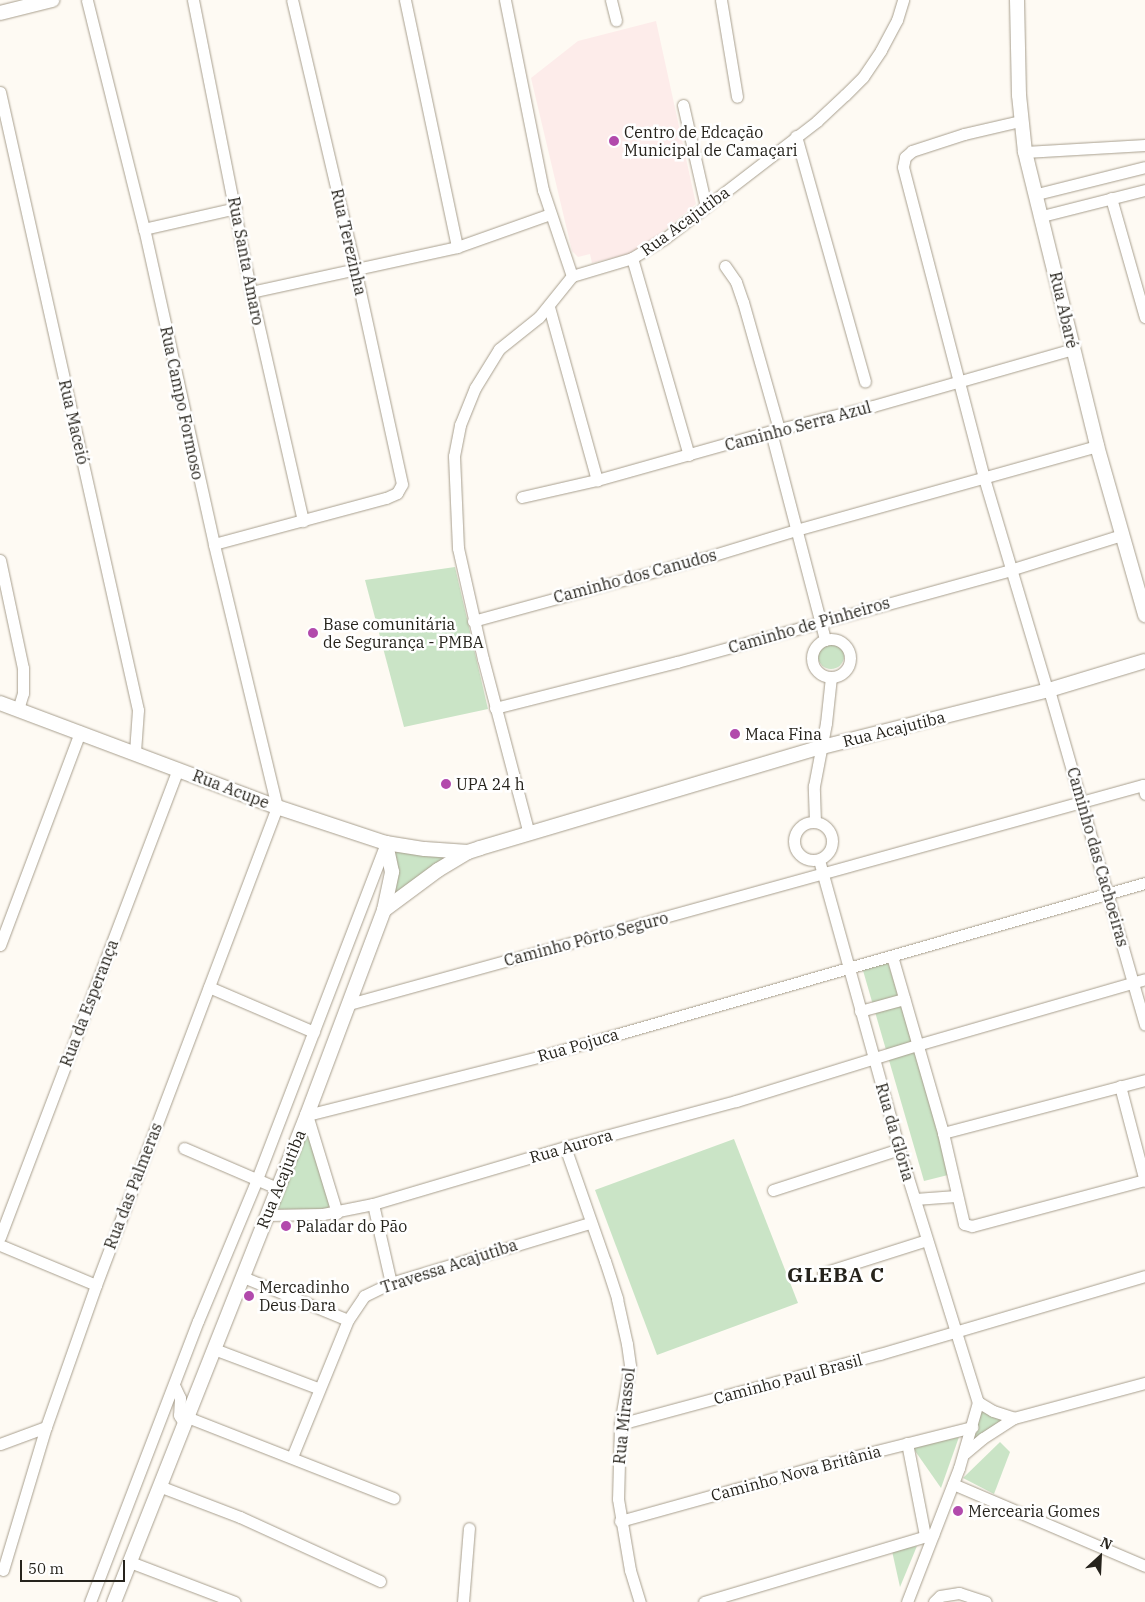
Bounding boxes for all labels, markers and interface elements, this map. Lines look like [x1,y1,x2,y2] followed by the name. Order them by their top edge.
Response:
[624,122,798,160] place label: Centro de Edcação Municipal de Camaçari
[608,135,620,147] marker: Centro de Edcação Municipal de Camaçari
[637,182,733,260] street label: Rua Acajutiba
[327,187,371,297] street label: Rua Terezinha
[224,195,268,327] street label: Rua Santa Amaro
[1046,270,1082,350] street label: Rua Abaré
[156,324,208,482] street label: Rua Campo Formoso
[55,378,93,466] street label: Rua Maceió
[723,397,873,455] street label: Caminho Serra Azul
[551,545,719,607] street label: Caminho dos Canudos
[726,593,892,657] street label: Caminho de Pinheiros
[323,614,484,652] place label: Base comunitária de Segurança - PMBA
[307,627,319,639] marker: Base comunitária de Segurança - PMBA
[841,707,947,751] street label: Rua Acajutiba
[745,724,822,744] place label: Maca Fina
[729,728,741,740] marker: Maca Fina
[1063,765,1133,949] street label: Caminho das Cachoeiras
[190,766,272,812] street label: Rua Acupe
[456,774,525,794] place label: UPA 24 h
[440,778,452,790] marker: UPA 24 h
[502,908,670,970] street label: Caminho Pôrto Seguro
[56,937,122,1069] street label: Rua da Esperança
[535,1024,621,1066] street label: Rua Pojuca
[872,1081,918,1183] street label: Rua da Glória
[100,1120,166,1252] street label: Rua das Palmeras
[527,1125,615,1167] street label: Rua Aurora
[252,1127,310,1231] street label: Rua Acajutiba
[296,1216,407,1236] place label: Paladar do Pão
[280,1220,292,1232] marker: Paladar do Pão
[378,1235,520,1297] street label: Travessa Acajutiba
[786,1261,886,1287] district label: GLEBA C
[259,1277,350,1315] place label: Mercadinho Deus Dara
[243,1290,255,1302] marker: Mercadinho Deus Dara
[712,1350,864,1408] street label: Caminho Paul Brasil
[609,1367,639,1465] street label: Rua Mirassol
[709,1441,883,1505] street label: Caminho Nova Britânia
[968,1501,1100,1521] place label: Mercearia Gomes
[952,1505,964,1517] marker: Mercearia Gomes
[1075,1532,1125,1582] north arrow
[1098,1533,1115,1554] text: N
[22,1550,128,1582] scale bar
[28,1559,64,1578] text: 50 m

